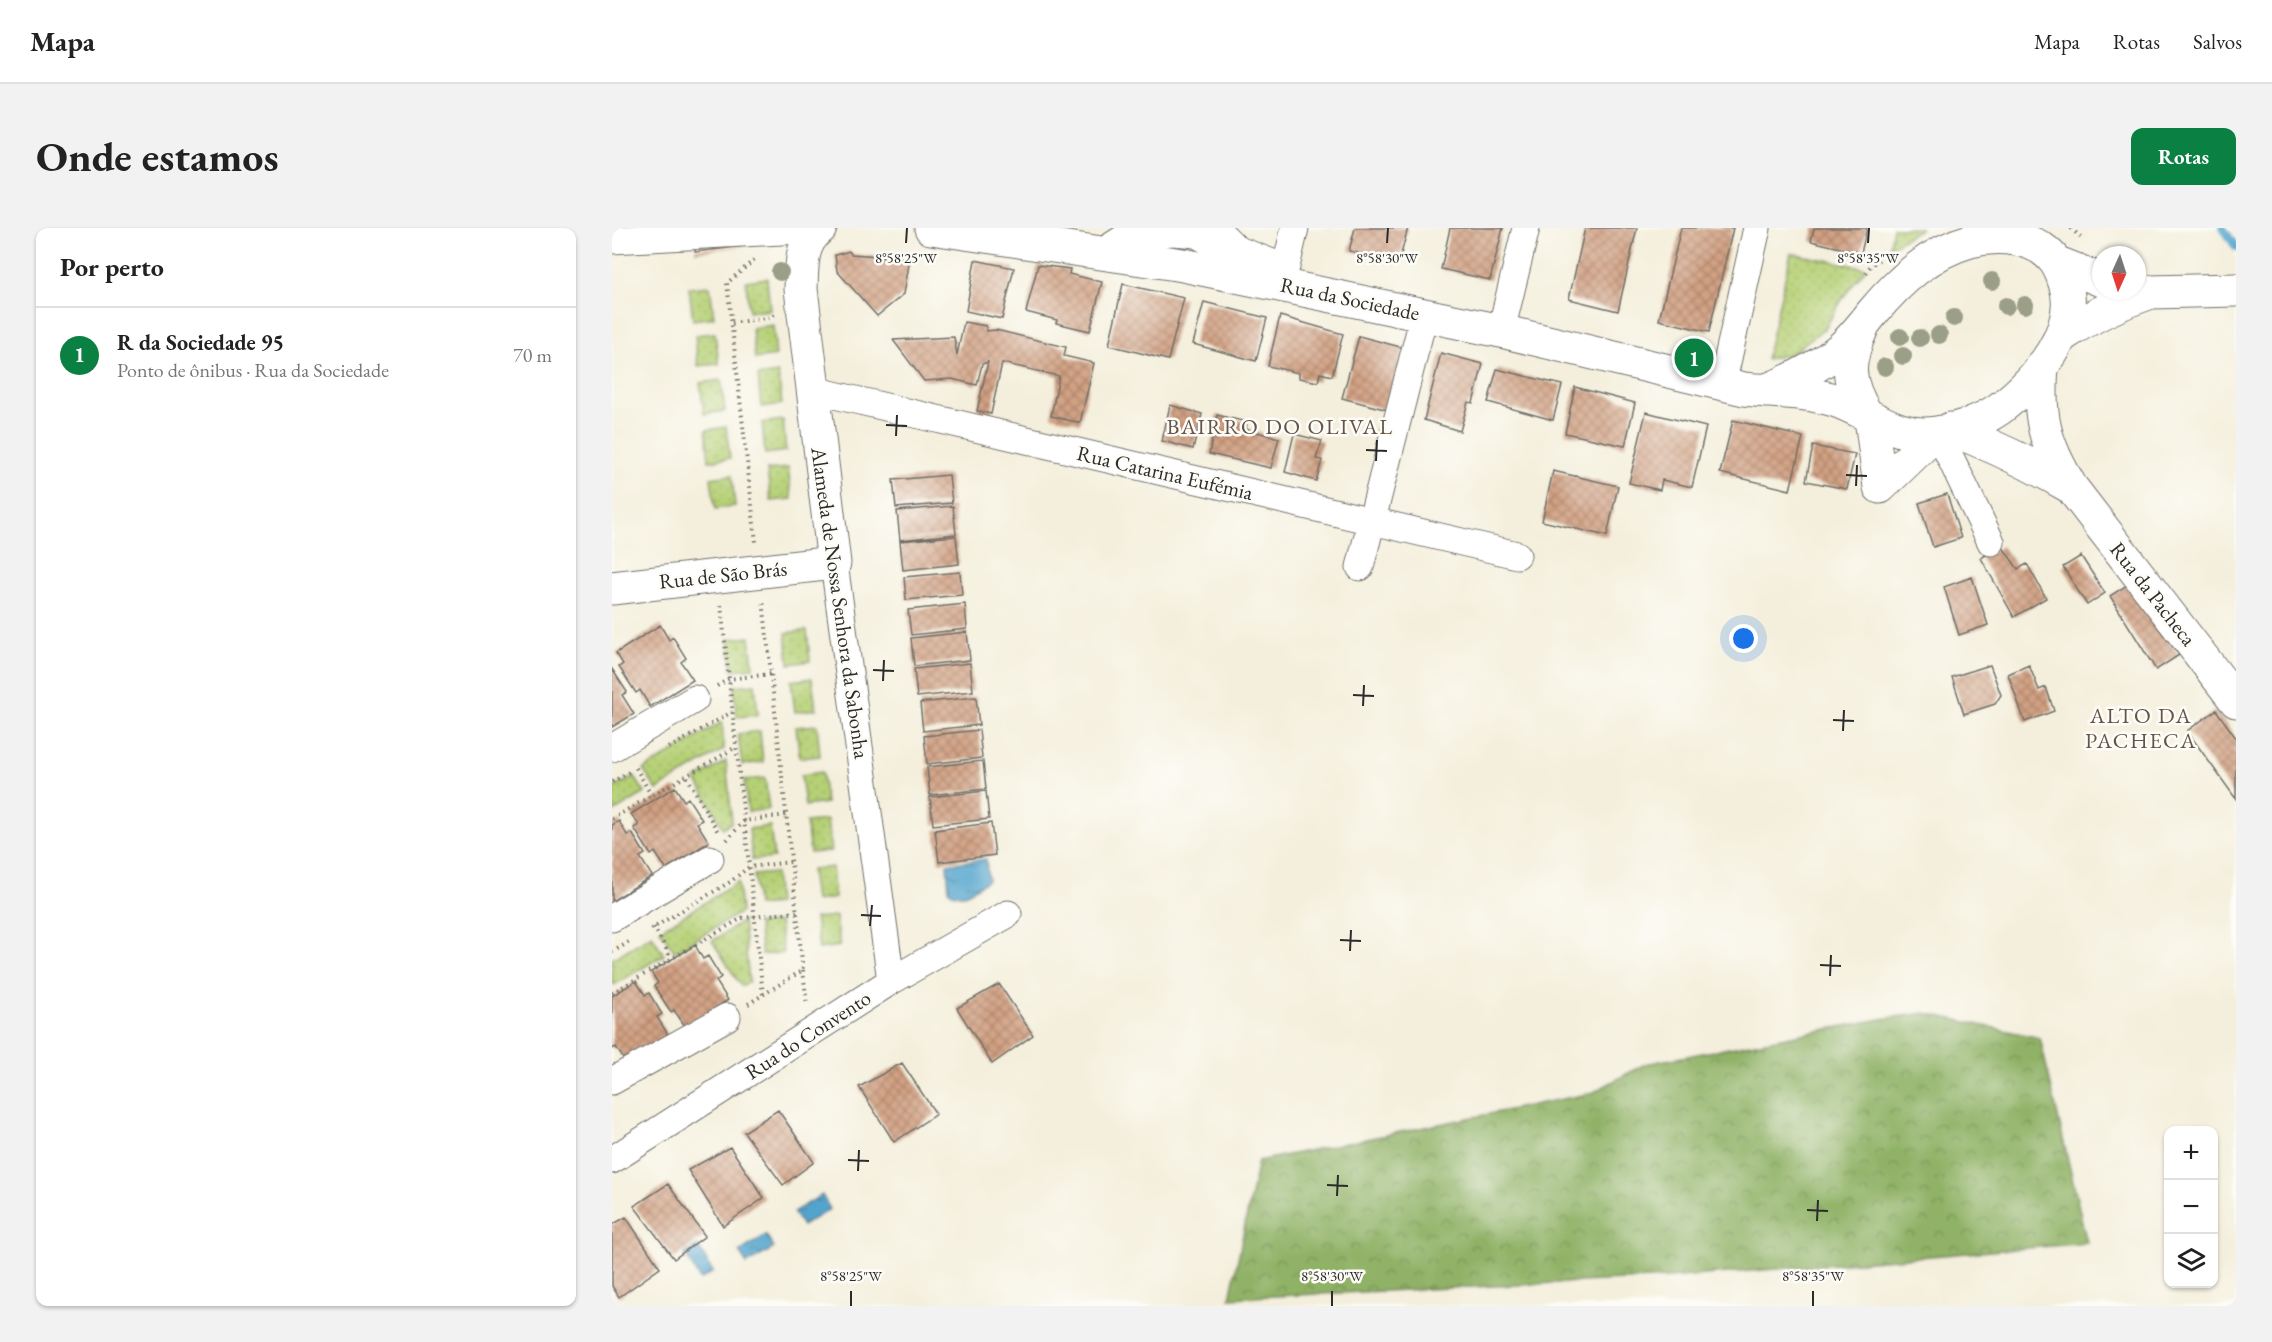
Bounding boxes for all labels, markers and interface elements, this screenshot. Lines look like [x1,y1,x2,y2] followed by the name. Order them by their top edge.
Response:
[30,23,95,59] text: Mapa
[2034,28,2080,55] text: Mapa
[2113,28,2160,55] text: Rotas
[2193,28,2242,55] text: Salvos
[2131,128,2236,185] button: Rotas
[36,129,279,184] text: Onde estamos
[2092,246,2146,300] north arrow
[875,248,937,267] text: 8°58'25"W
[1356,248,1418,267] text: 8°58'30"W
[1837,248,1899,267] text: 8°58'35"W
[60,250,164,284] text: Por perto
[1278,271,1422,326] street label: Rua da Sociedade
[117,328,284,357] text: R da Sociedade 95
[1674,336,1714,380] pin: 1
[74,342,85,368] text: 1
[513,342,552,368] text: 70 m
[117,357,389,383] text: Ponto de ônibus · Rua da Sociedade
[1166,412,1394,441] district label: BAIRRO DO OLIVAL
[1074,439,1256,506] street label: Rua Catarina Eufémia
[805,444,876,761] street label: Alameda de Nossa Senhora da Sabonha
[2104,536,2203,652] street label: Rua da Pacheca
[657,554,789,595] street label: Rua de São Brás
[1729,624,1758,653] your location
[2085,701,2197,755] district label: ALTO DA PACHECA
[740,984,876,1085] street label: Rua do Convento
[2164,1126,2218,1288] map controls
[2164,1126,2218,1180] button: +
[2164,1180,2218,1234] button: −
[2164,1234,2218,1288] button: layers
[820,1266,882,1285] text: 8°58'25"W
[1301,1266,1363,1285] text: 8°58'30"W
[1782,1266,1844,1285] text: 8°58'35"W

